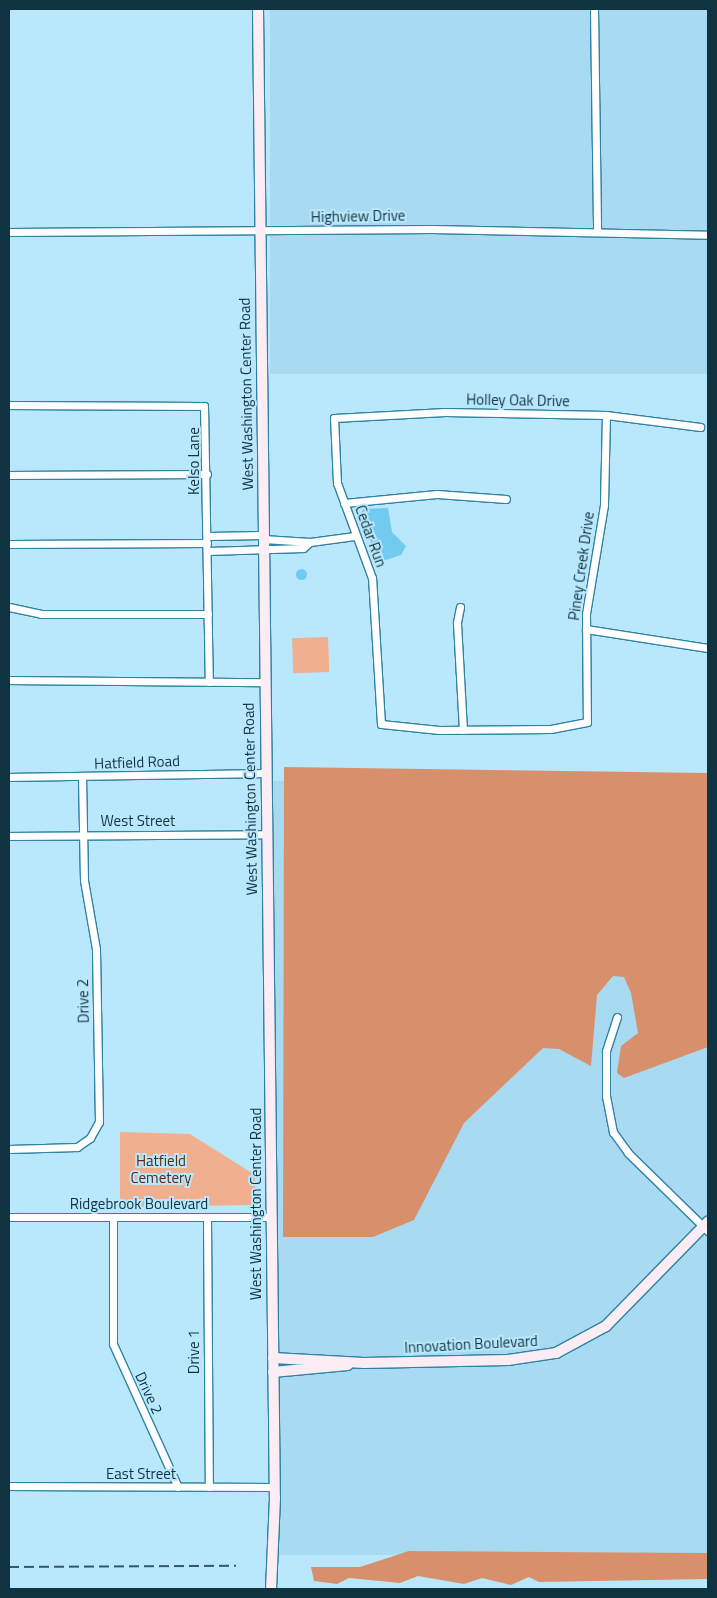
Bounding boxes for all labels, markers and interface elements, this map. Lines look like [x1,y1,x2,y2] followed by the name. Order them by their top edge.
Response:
[311,206,405,226] street label: Highview Drive
[235,298,257,490] street label: West Washington Center Road
[466,390,570,410] street label: Holley Oak Drive
[185,427,203,495] street label: Kelso Lane
[351,503,391,569] street label: Cedar Run
[564,510,598,622] street label: Piney Creek Drive
[239,703,261,895] street label: West Washington Center Road
[94,752,180,772] street label: Hatfield Road
[101,812,175,830] street label: West Street
[74,979,92,1023] street label: Drive 2
[247,1108,265,1300] street label: West Washington Center Road
[131,1151,191,1186] park label: Hatfield Cemetery
[70,1195,208,1213] street label: Ridgebrook Boulevard
[185,1330,203,1374] street label: Drive 1
[404,1332,538,1356] street label: Innovation Boulevard
[131,1369,167,1417] street label: Drive 2
[106,1465,176,1483] street label: East Street

